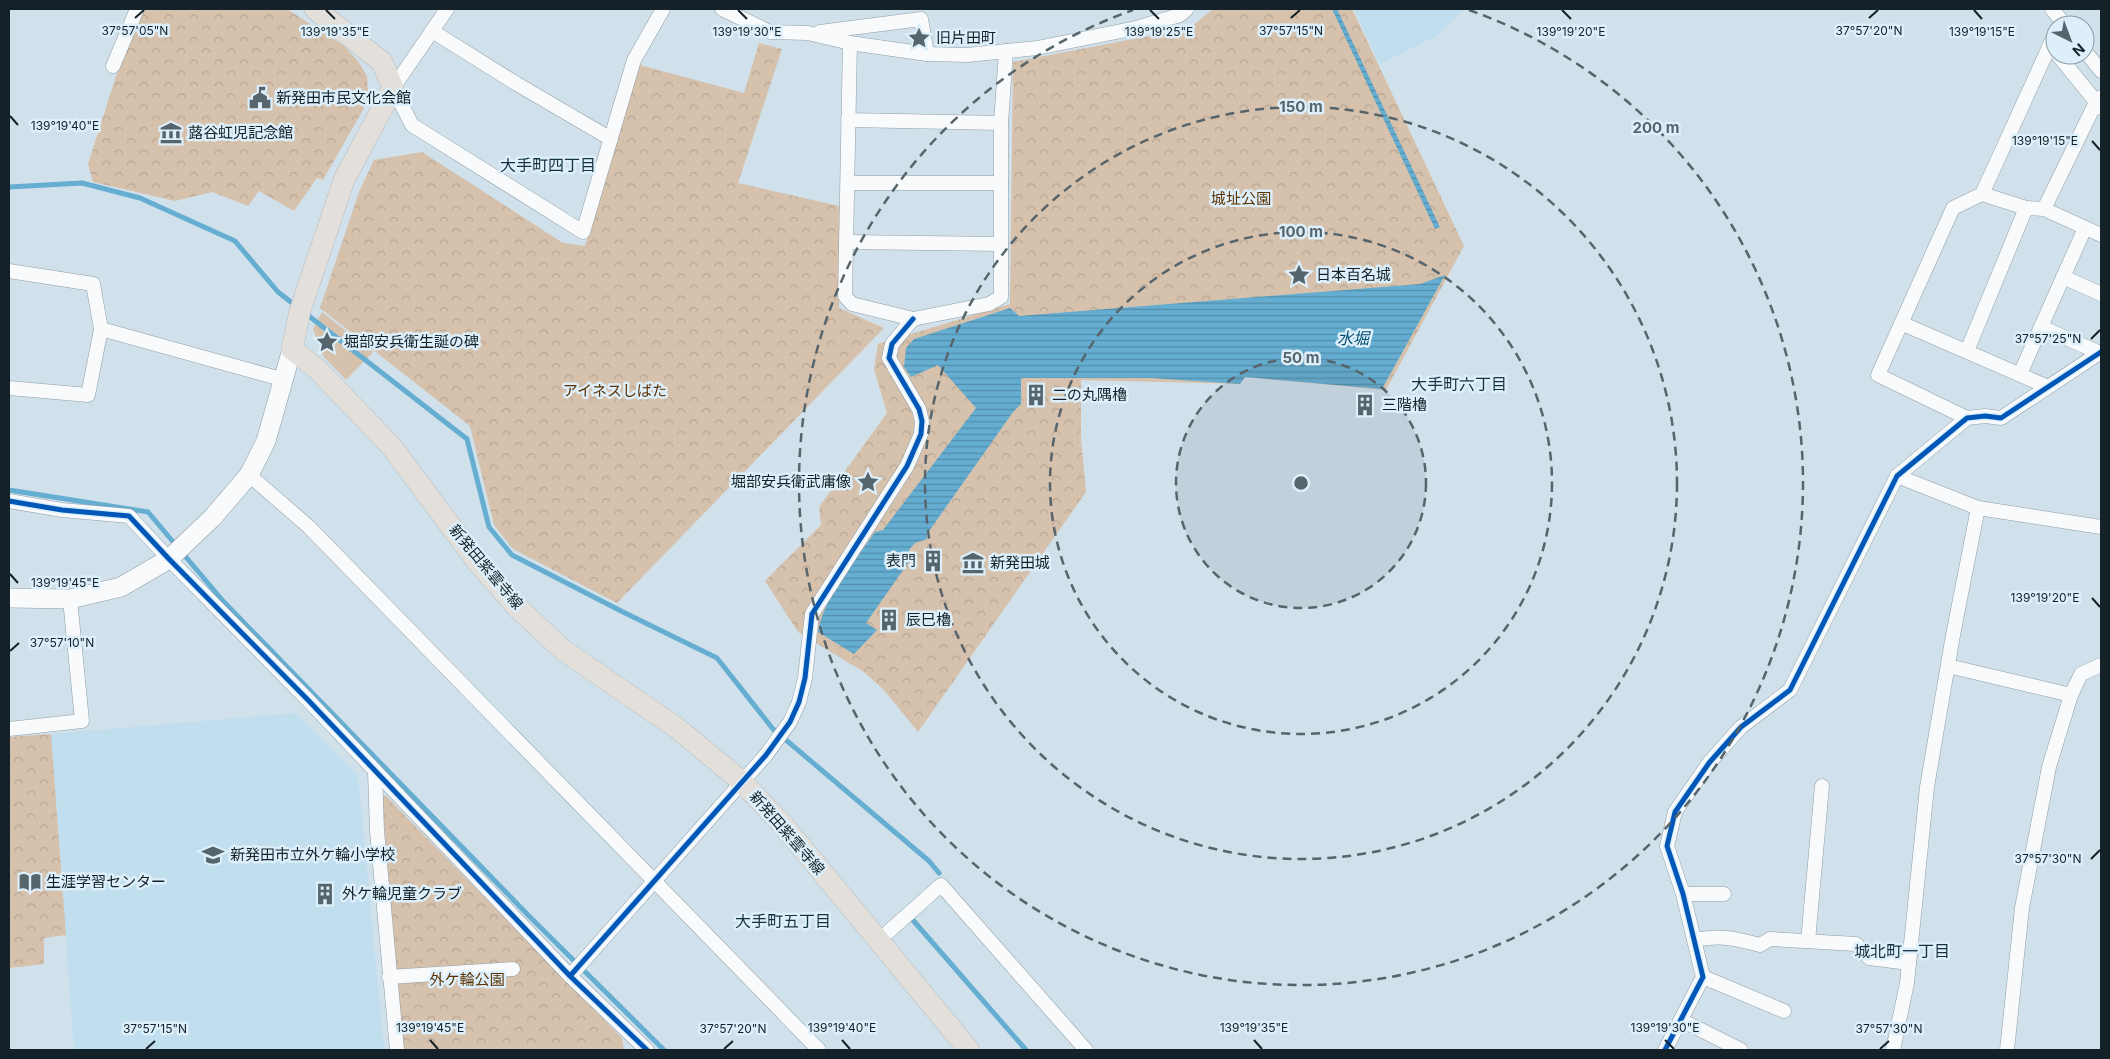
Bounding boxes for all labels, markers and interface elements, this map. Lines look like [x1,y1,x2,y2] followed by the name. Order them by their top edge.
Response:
[2045,15,2095,65] north arrow
[102,23,168,38] text: 37°57'05"N
[1259,23,1323,38] text: 37°57'15"N
[1836,23,1902,38] text: 37°57'20"N
[301,24,369,39] text: 139°19'35"E
[713,24,781,39] text: 139°19'30"E
[1125,24,1193,39] text: 139°19'25"E
[1537,24,1605,39] text: 139°19'20"E
[1949,24,2015,39] text: 139°19'15"E
[906,25,932,51] place icon: 旧片田町
[936,28,996,47] place label: 旧片田町
[2069,40,2089,60] text: N
[247,85,273,111] public building icon: 新発田市民文化会館
[276,88,411,107] place label: 新発田市民文化会館
[1279,97,1323,116] text: 150 m
[31,118,99,133] text: 139°19'40"E
[1633,118,1679,137] text: 200 m
[158,120,184,146] museum icon: 蕗谷虹児記念館
[188,123,293,142] place label: 蕗谷虹児記念館
[2012,133,2078,148] text: 139°19'15"E
[500,155,596,175] district label: 大手町四丁目
[1211,189,1271,208] park label: 城址公園
[1279,222,1323,241] text: 100 m
[1286,262,1312,288] place icon: 日本百名城
[1316,265,1391,284] place label: 日本百名城
[1337,328,1372,348] water label: 水堀
[314,329,340,355] place icon: 堀部安兵衛生誕の碑
[2015,331,2081,346] text: 37°57'25"N
[344,332,479,351] place label: 堀部安兵衛生誕の碑
[1283,348,1319,367] text: 50 m
[1411,374,1507,394] district label: 大手町六丁目
[563,381,667,400] park label: アイネスしばた
[1023,382,1049,408] building icon: 二の丸隅櫓
[1052,385,1127,404] place label: 二の丸隅櫓
[1352,392,1378,418] building icon: 三階櫓
[1382,395,1427,414] place label: 三階櫓
[855,469,881,495] place icon: 堀部安兵衛武庸像
[731,472,851,491] place label: 堀部安兵衛武庸像
[1292,474,1310,492] centre of rings
[445,520,527,613] street label: 新発田紫雲寺線
[920,548,946,574] building icon: 表門
[960,550,986,576] museum icon: 新発田城
[886,551,916,570] place label: 表門
[990,553,1050,572] place label: 新発田城
[31,575,99,590] text: 139°19'45"E
[2011,590,2079,605] text: 139°19'20"E
[876,607,902,633] building icon: 辰巳櫓
[906,610,951,629] place label: 辰巳櫓
[30,635,94,650] text: 37°57'10"N
[746,787,829,879] street label: 新発田紫雲寺線
[200,842,226,868] school or university icon: 新発田市立外ケ輪小学校
[230,845,395,864] place label: 新発田市立外ケ輪小学校
[2015,851,2081,866] text: 37°57'30"N
[17,869,43,895] library icon: 生涯学習センター
[46,872,166,891] place label: 生涯学習センター
[312,881,338,907] building icon: 外ケ輪児童クラブ
[342,884,462,903] place label: 外ケ輪児童クラブ
[735,911,831,931] district label: 大手町五丁目
[1854,941,1950,961] district label: 城北町一丁目
[429,970,505,989] park label: 外ケ輪公園
[396,1020,464,1035] text: 139°19'45"E
[808,1020,876,1035] text: 139°19'40"E
[1220,1020,1288,1035] text: 139°19'35"E
[1631,1020,1699,1035] text: 139°19'30"E
[123,1021,187,1036] text: 37°57'15"N
[700,1021,766,1036] text: 37°57'20"N
[1856,1021,1922,1036] text: 37°57'30"N

